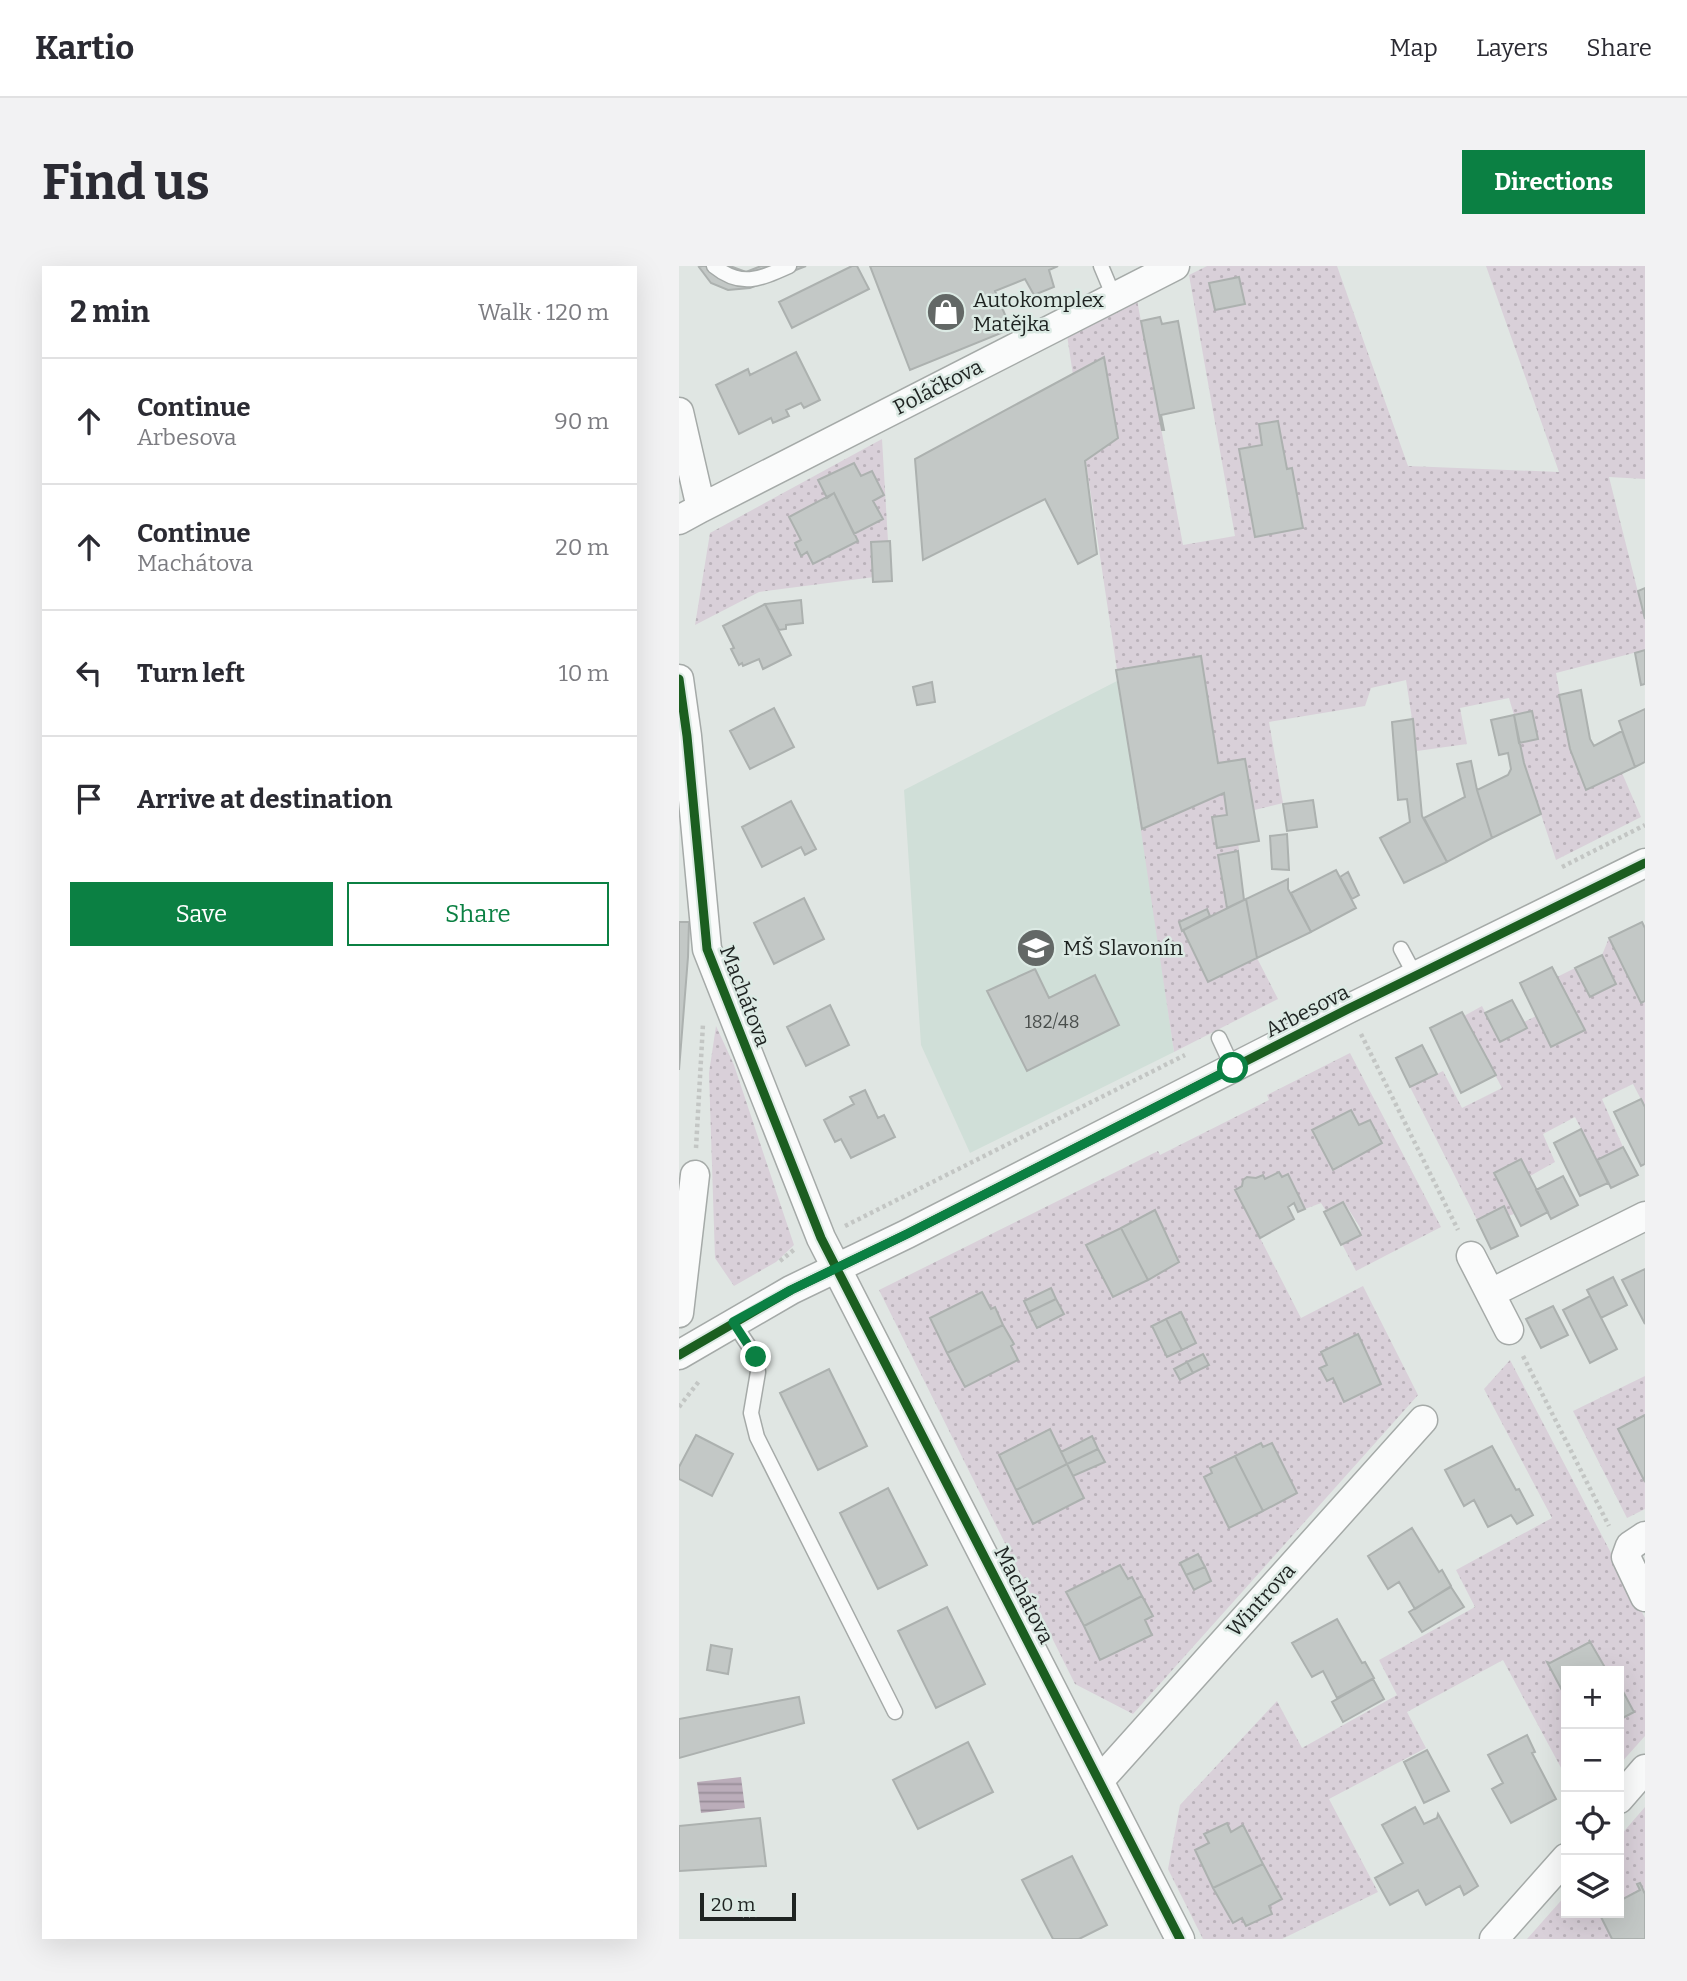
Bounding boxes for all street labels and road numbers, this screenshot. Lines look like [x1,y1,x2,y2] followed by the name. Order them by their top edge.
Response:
[889,353,988,421] street label: Poláčkova
[714,942,776,1051] street label: Machátova
[1261,979,1354,1043] street label: Arbesova
[988,1542,1060,1649] street label: Machátova
[1221,1557,1301,1642] street label: Wintrova

